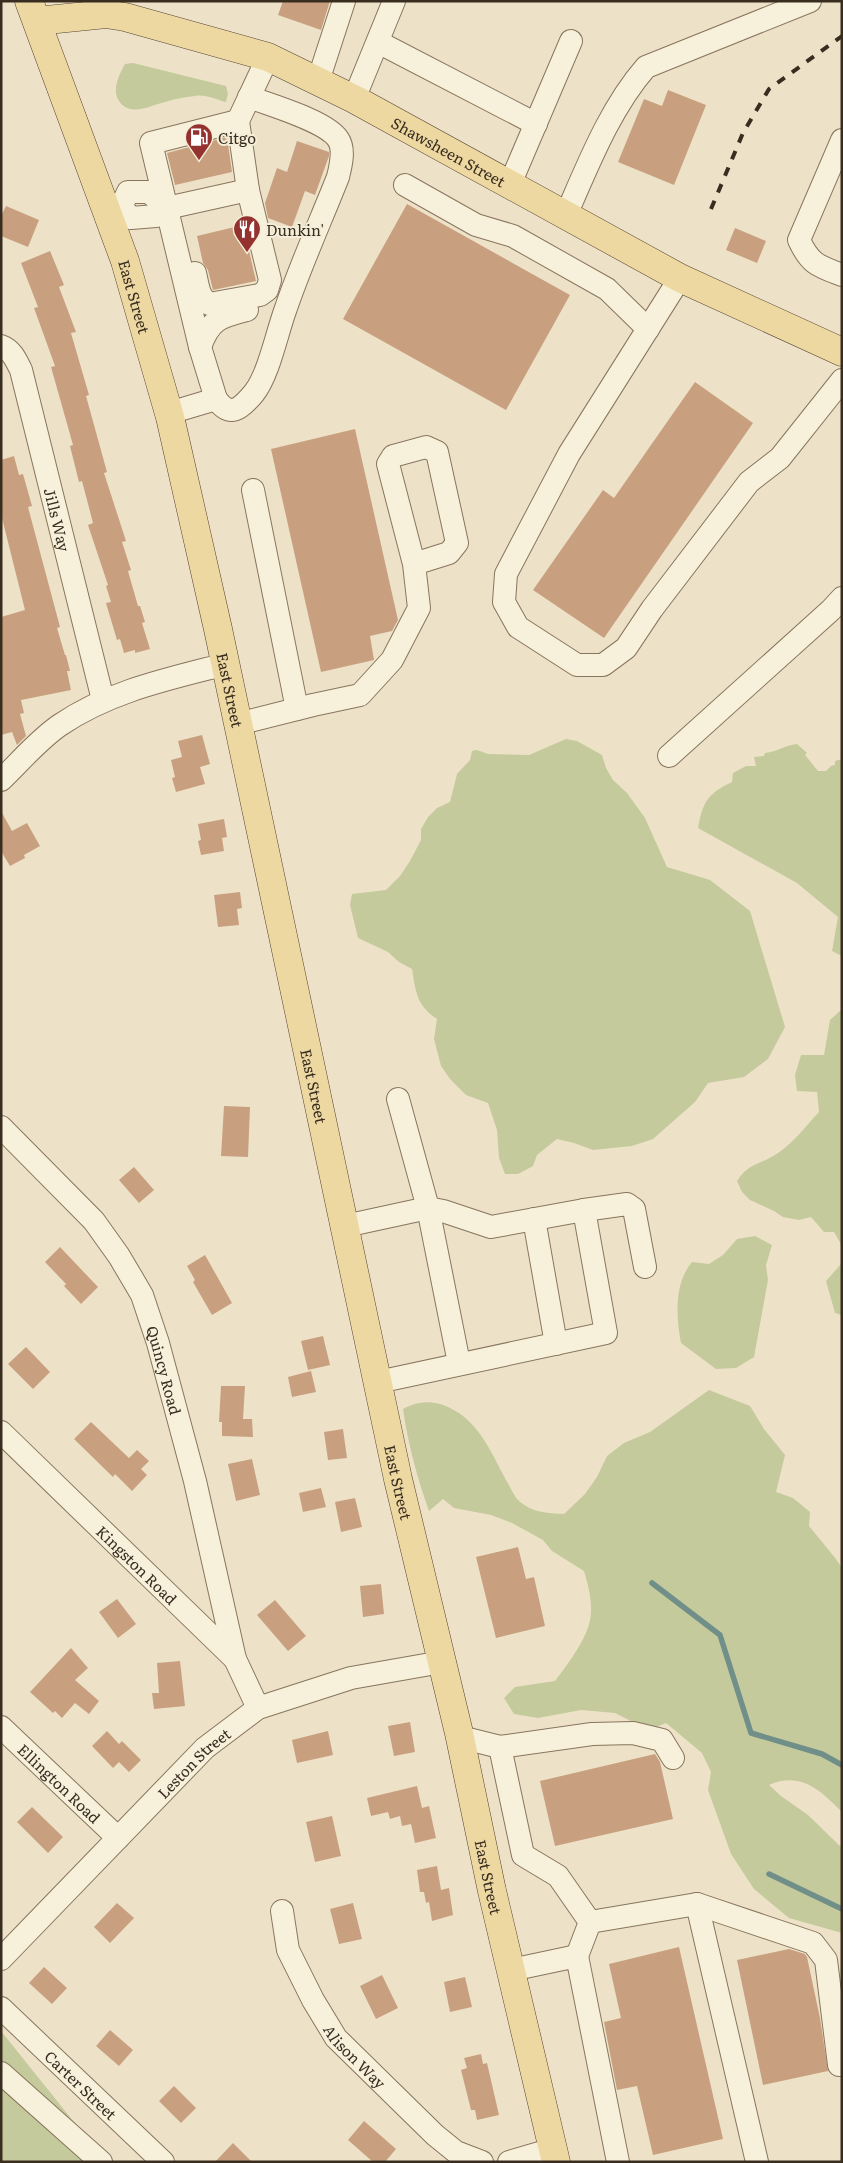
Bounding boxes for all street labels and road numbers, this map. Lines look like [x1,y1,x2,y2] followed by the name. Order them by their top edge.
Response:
[388,110,510,192] street label: Shawsheen Street
[114,257,157,336] street label: East Street
[39,485,77,554] street label: Jills Way
[212,650,250,729] street label: East Street
[296,1046,334,1126] street label: East Street
[141,1322,188,1417] street label: Quincy Road
[380,1443,419,1522] street label: East Street
[92,1519,183,1609] street label: Kingston Road
[151,1722,235,1803] street label: Leston Street
[13,1738,106,1828] street label: Ellington Road
[470,1837,509,1917] street label: East Street
[319,2020,392,2093] street label: Alison Way
[40,2044,123,2125] street label: Carter Street

